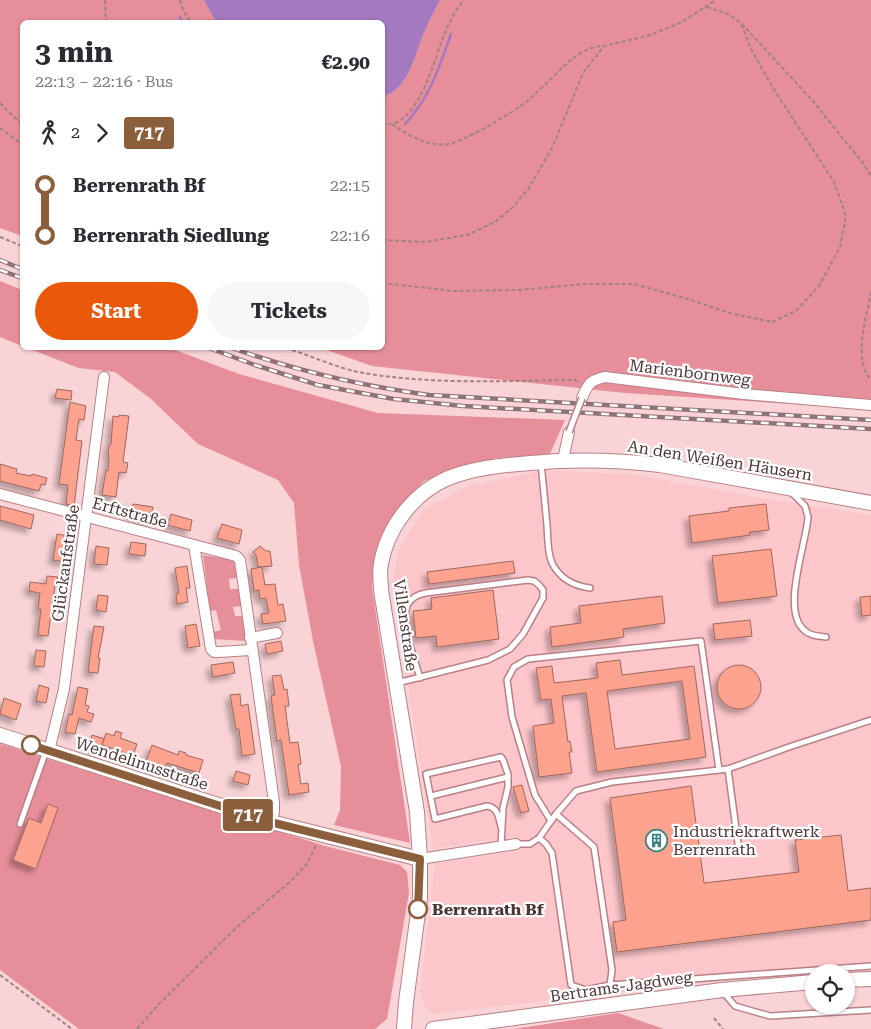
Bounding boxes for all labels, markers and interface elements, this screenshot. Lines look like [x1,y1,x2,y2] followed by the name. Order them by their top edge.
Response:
[35,36,113,69] text: 3 min
[321,51,370,74] text: €2.90
[35,72,173,91] text: 22:13 – 22:16 · Bus
[35,119,63,147] icon: walk
[88,119,116,147] icon: forward
[134,122,164,143] text: 717
[71,123,80,142] text: 2
[73,174,205,197] text: Berrenrath Bf
[330,176,370,195] text: 22:15
[73,224,269,247] text: Berrenrath Siedlung
[330,226,370,245] text: 22:16
[35,282,198,340] button: Start
[208,282,370,340] button: Tickets
[628,356,752,389] street label: Marienbornweg
[626,437,814,484] street label: An den Weißen Häusern
[90,493,170,532] street label: Erftstraße
[48,503,83,623] street label: Glückaufstraße
[390,578,421,672] street label: Villenstraße
[73,733,211,794] street label: Wendelinusstraße
[21,735,41,755] unlabelled marker
[219,799,277,831] line badge: 717
[233,804,263,825] text: 717
[673,822,820,859] place label: Industriekraftwerk Berrenrath
[645,828,669,852] building icon: Industriekraftwerk Berrenrath
[408,899,428,919] marker: Berrenrath Bf
[432,900,545,919] place label: Berrenrath Bf
[805,964,855,1014] map controls
[805,964,855,1014] button: locate
[549,967,694,1006] street label: Bertrams-Jagdweg

